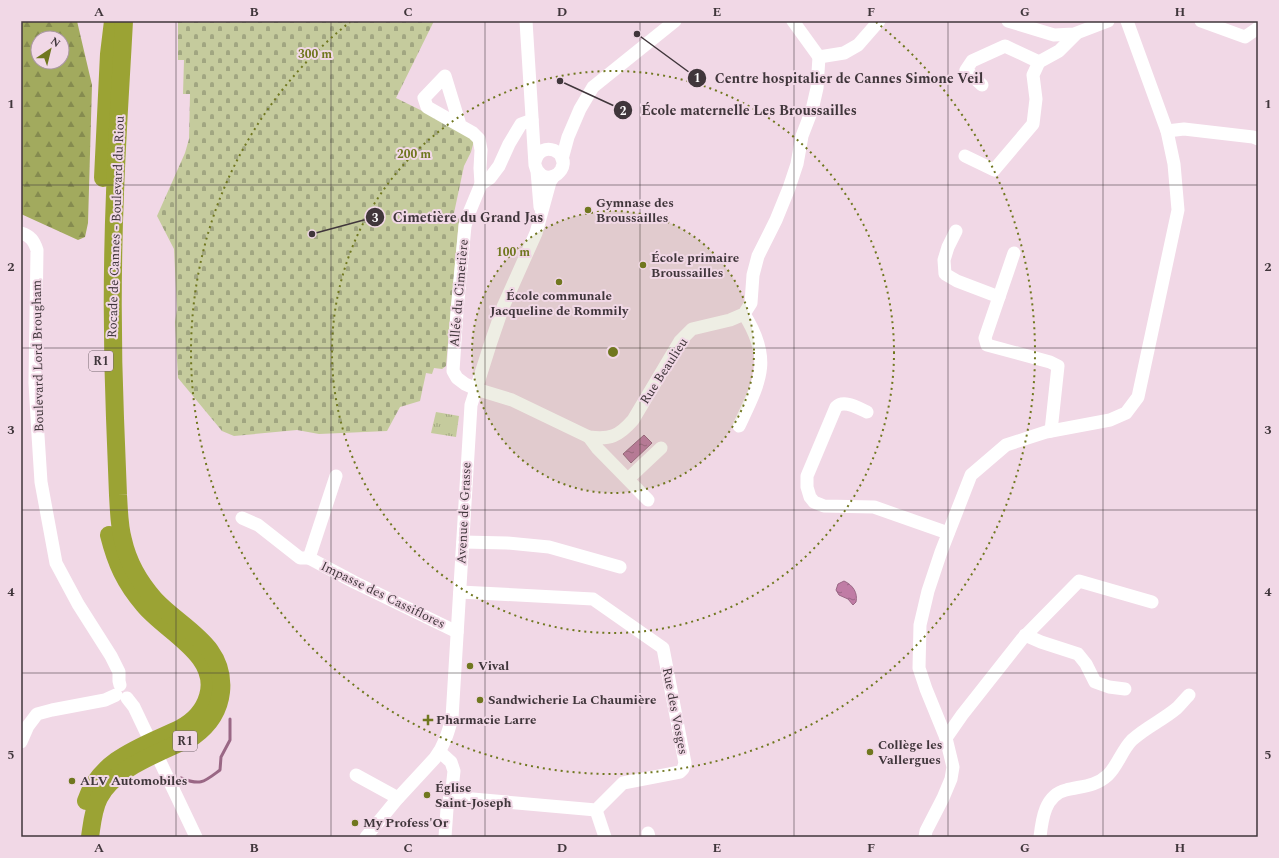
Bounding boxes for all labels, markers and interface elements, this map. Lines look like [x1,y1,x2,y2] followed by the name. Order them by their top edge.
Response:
[94,2,104,22] text: A
[249,2,259,22] text: B
[403,2,413,22] text: C
[557,2,567,22] text: D
[713,2,722,22] text: E
[867,2,875,22] text: F
[1020,2,1030,22] text: G
[1175,2,1186,22] text: H
[30,30,70,70] north arrow
[47,33,64,52] text: N
[298,45,332,64] text: 300 m
[687,65,991,91] callout: Centre hospitalier de Cannes Simone Veil
[715,68,984,89] text: Centre hospitalier de Cannes Simone Veil
[694,69,700,88] text: 1
[7,94,15,114] text: 1
[1264,94,1272,114] text: 1
[613,97,865,123] callout: École maternelle Les Broussailles
[641,100,857,121] text: École maternelle Les Broussailles
[620,102,627,121] text: 2
[102,116,130,338] street label: Rocade de Cannes - Boulevard du Riou
[397,145,431,164] text: 200 m
[596,193,674,228] place label: Gymnase des Broussailles
[365,204,551,230] callout: Cimetière du Grand Jas
[583,205,593,215] marker: Gymnase des Broussailles
[393,207,543,228] text: Cimetière du Grand Jas
[372,209,379,228] text: 3
[444,238,474,348] street label: Allée du Cimetière
[496,243,530,262] text: 100 m
[651,248,739,283] place label: École primaire Broussailles
[7,257,15,277] text: 2
[1264,257,1272,277] text: 2
[638,260,648,270] marker: École primaire Broussailles
[554,277,564,287] marker: École communale Jacqueline de Rommily
[27,280,49,432] street label: Boulevard Lord Brougham
[490,286,629,321] place label: École communale Jacqueline de Rommily
[635,334,693,408] street label: Rue Beaulieu
[606,345,620,359] centre of rings
[89,351,113,371] road number: R1
[7,420,15,440] text: 3
[1264,420,1272,440] text: 3
[451,462,477,564] street label: Avenue de Grasse
[317,556,449,634] street label: Impasse des Cassiflores
[7,582,15,602] text: 4
[1264,582,1272,602] text: 4
[478,656,509,676] place label: Vival
[465,661,475,671] marker: Vival
[657,666,693,756] street label: Rue des Vosges
[488,690,656,710] place label: Sandwicherie La Chaumière
[475,695,485,705] marker: Sandwicherie La Chaumière
[436,710,536,730] place label: Pharmacie Larre
[423,715,433,725] marker: Pharmacie Larre
[173,731,197,751] road number: R1
[878,735,942,770] place label: Collège les Vallergues
[7,745,15,765] text: 5
[1264,745,1272,765] text: 5
[865,747,875,757] marker: Collège les Vallergues
[80,771,187,791] place label: ALV Automobiles
[67,776,77,786] marker: ALV Automobiles
[435,778,512,813] place label: Église Saint-Joseph
[422,790,432,800] marker: Église Saint-Joseph
[363,813,449,833] place label: My Profess'Or
[350,818,360,828] marker: My Profess'Or
[94,838,104,858] text: A
[249,838,259,858] text: B
[403,838,413,858] text: C
[557,838,567,858] text: D
[713,838,722,858] text: E
[867,838,875,858] text: F
[1020,838,1030,858] text: G
[1175,838,1186,858] text: H

